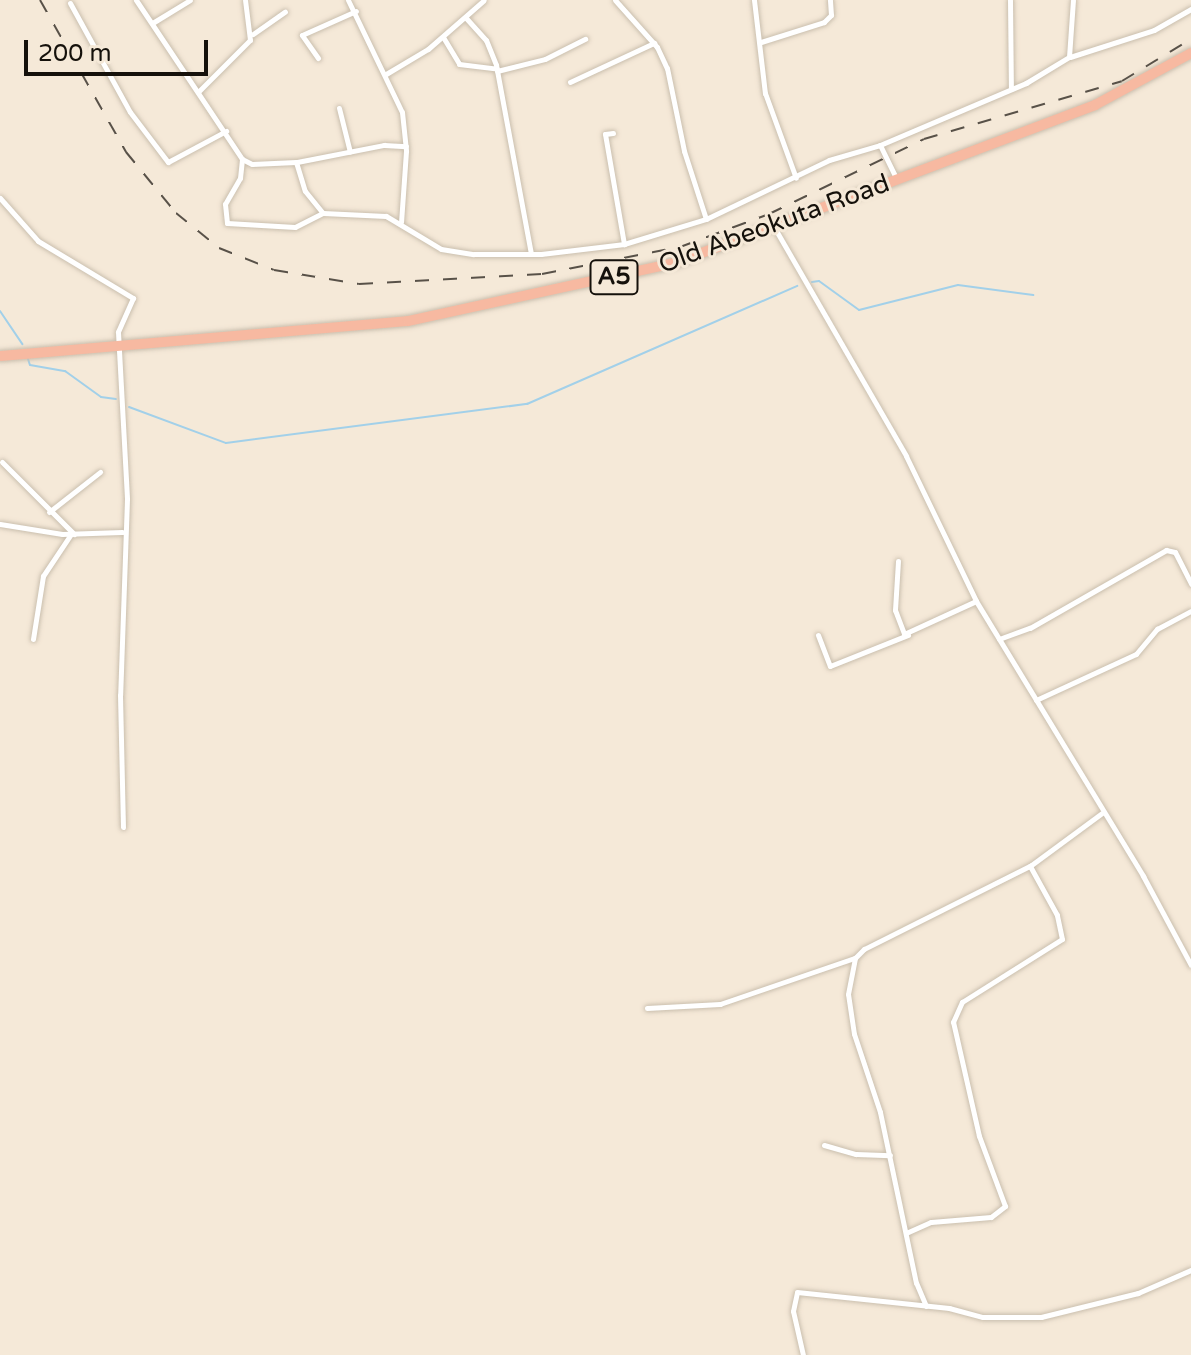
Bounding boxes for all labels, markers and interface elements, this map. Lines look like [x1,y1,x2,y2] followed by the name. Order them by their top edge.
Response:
[28,24,212,74] scale bar
[38,39,112,68] text: 200 m
[654,168,894,280] street label: Old Abeokuta Road
[588,257,640,297] road number: A5

